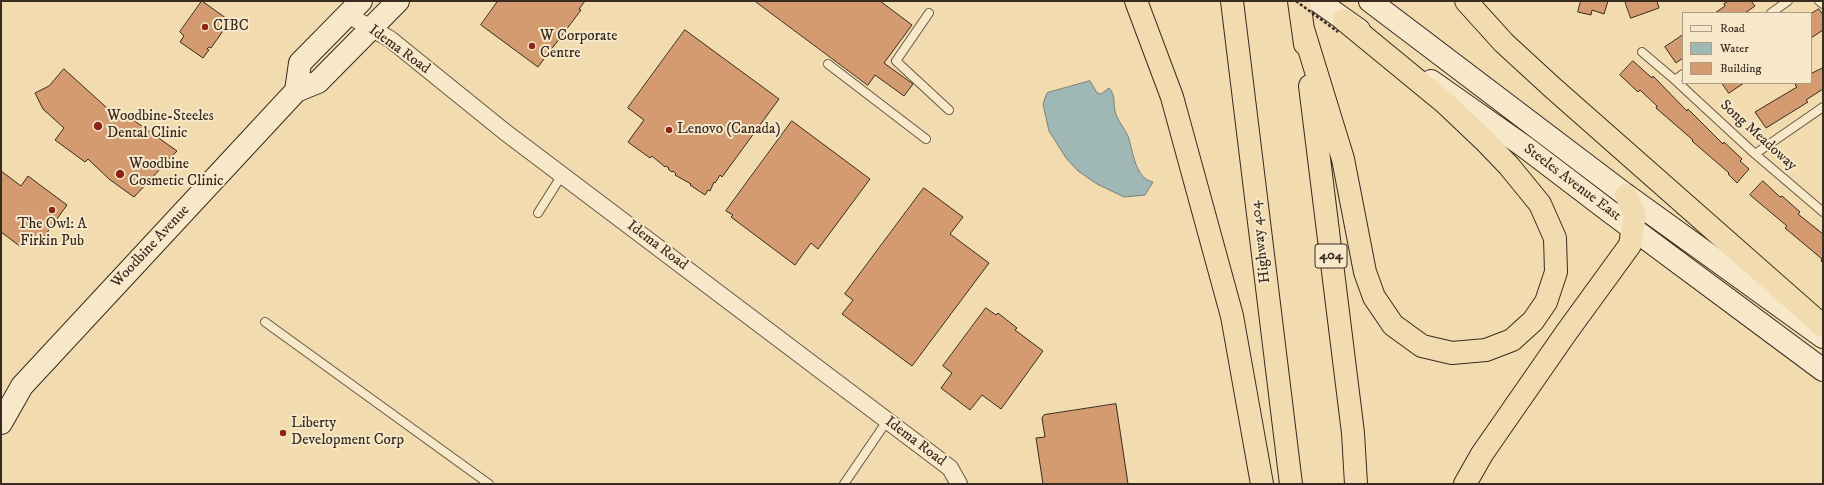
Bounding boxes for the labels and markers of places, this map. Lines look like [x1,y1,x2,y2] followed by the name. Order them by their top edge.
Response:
[213,18,249,36] place label: CIBC
[200,22,210,32] marker: CIBC
[540,28,617,63] place label: W Corporate Centre
[527,41,537,51] marker: W Corporate Centre
[107,108,214,143] place label: Woodbine-Steeles Dental Clinic
[92,120,104,132] marker: Woodbine-Steeles Dental Clinic
[677,121,781,139] place label: Lenovo (Canada)
[664,125,674,135] marker: Lenovo (Canada)
[129,156,224,191] place label: Woodbine Cosmetic Clinic
[114,168,126,180] marker: Woodbine Cosmetic Clinic
[47,205,57,215] marker: The Owl: A Firkin Pub
[17,216,87,251] place label: The Owl: A Firkin Pub
[291,415,404,450] place label: Liberty Development Corp
[278,428,288,438] marker: Liberty Development Corp

